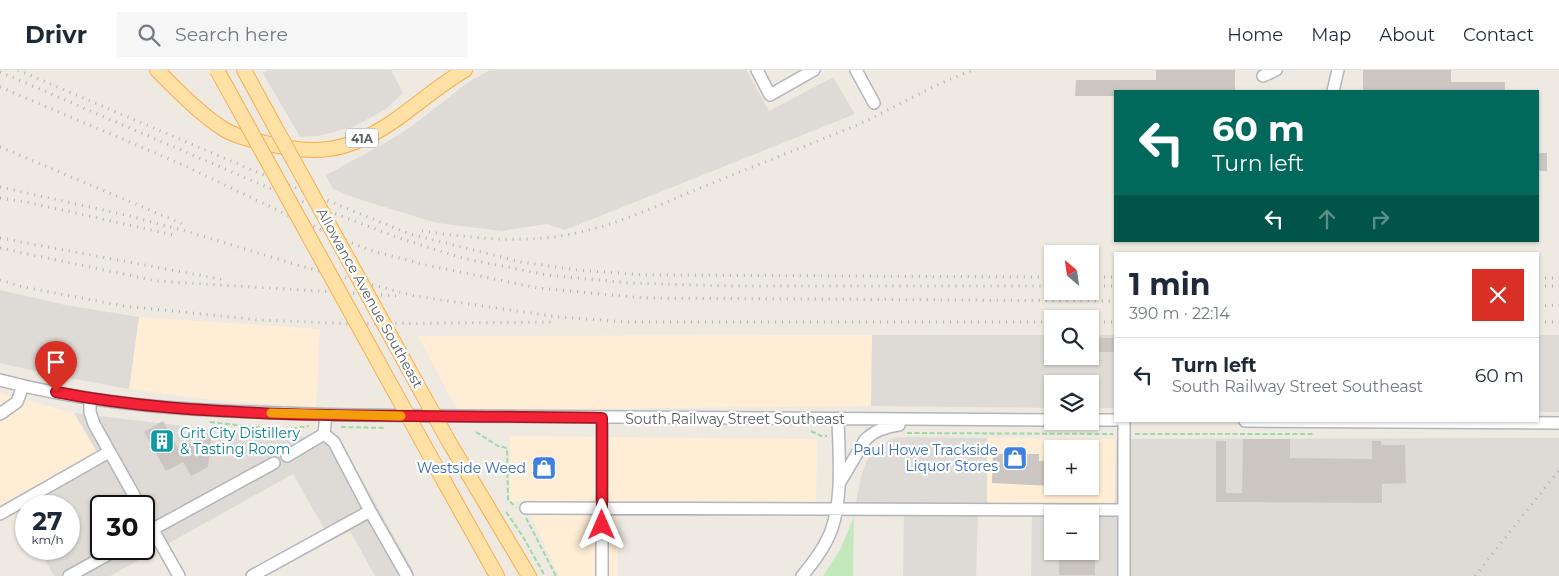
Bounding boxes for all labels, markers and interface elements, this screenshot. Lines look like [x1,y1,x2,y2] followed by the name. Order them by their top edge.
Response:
[117,12,467,57] search box
[25,20,87,49] text: Drivr
[135,21,163,49] icon: search
[175,23,288,46] text: Search here
[1227,24,1283,46] text: Home
[1311,24,1351,46] text: Map
[1379,24,1435,46] text: About
[1463,24,1534,46] text: Contact
[1212,107,1305,150] text: 60 m
[1129,110,1194,175] icon: left
[346,128,378,148] road number: 41A
[1212,150,1304,177] text: Turn left
[313,205,427,392] street label: Allowance Avenue Southeast
[1260,205,1288,233] icon: left
[1313,205,1341,233] icon: ahead
[1366,205,1394,233] icon: right
[1044,245,1099,300] north arrow
[1044,245,1099,560] map controls
[1129,266,1210,303] text: 1 min
[1472,269,1524,321] button: close
[1129,304,1230,323] text: 390 m · 22:14
[1044,310,1099,365] button: search
[35,341,77,392] pin
[42,348,70,376] icon: arrive
[1172,354,1257,377] text: Turn left
[1129,361,1157,389] icon: left
[1475,364,1524,387] text: 60 m
[1044,375,1099,430] button: layers
[1172,377,1423,396] text: South Railway Street Southeast
[625,410,845,428] street label: South Railway Street Southeast
[180,424,300,458] place label: Grit City Distillery & Tasting Room
[149,428,175,454] building icon: Grit City Distillery & Tasting Room
[1044,440,1099,495] button: +
[853,441,998,475] place label: Paul Howe Trackside Liquor Stores
[1002,445,1028,471] shop icon: Paul Howe Trackside Liquor Stores
[531,455,557,481] shop icon: Westside Weed
[417,459,526,477] place label: Westside Weed
[90,495,155,560] speed limit sign: 30
[575,498,627,550] position arrow
[1044,505,1099,560] button: −
[32,506,63,536] text: 27
[31,532,64,547] text: km/h

